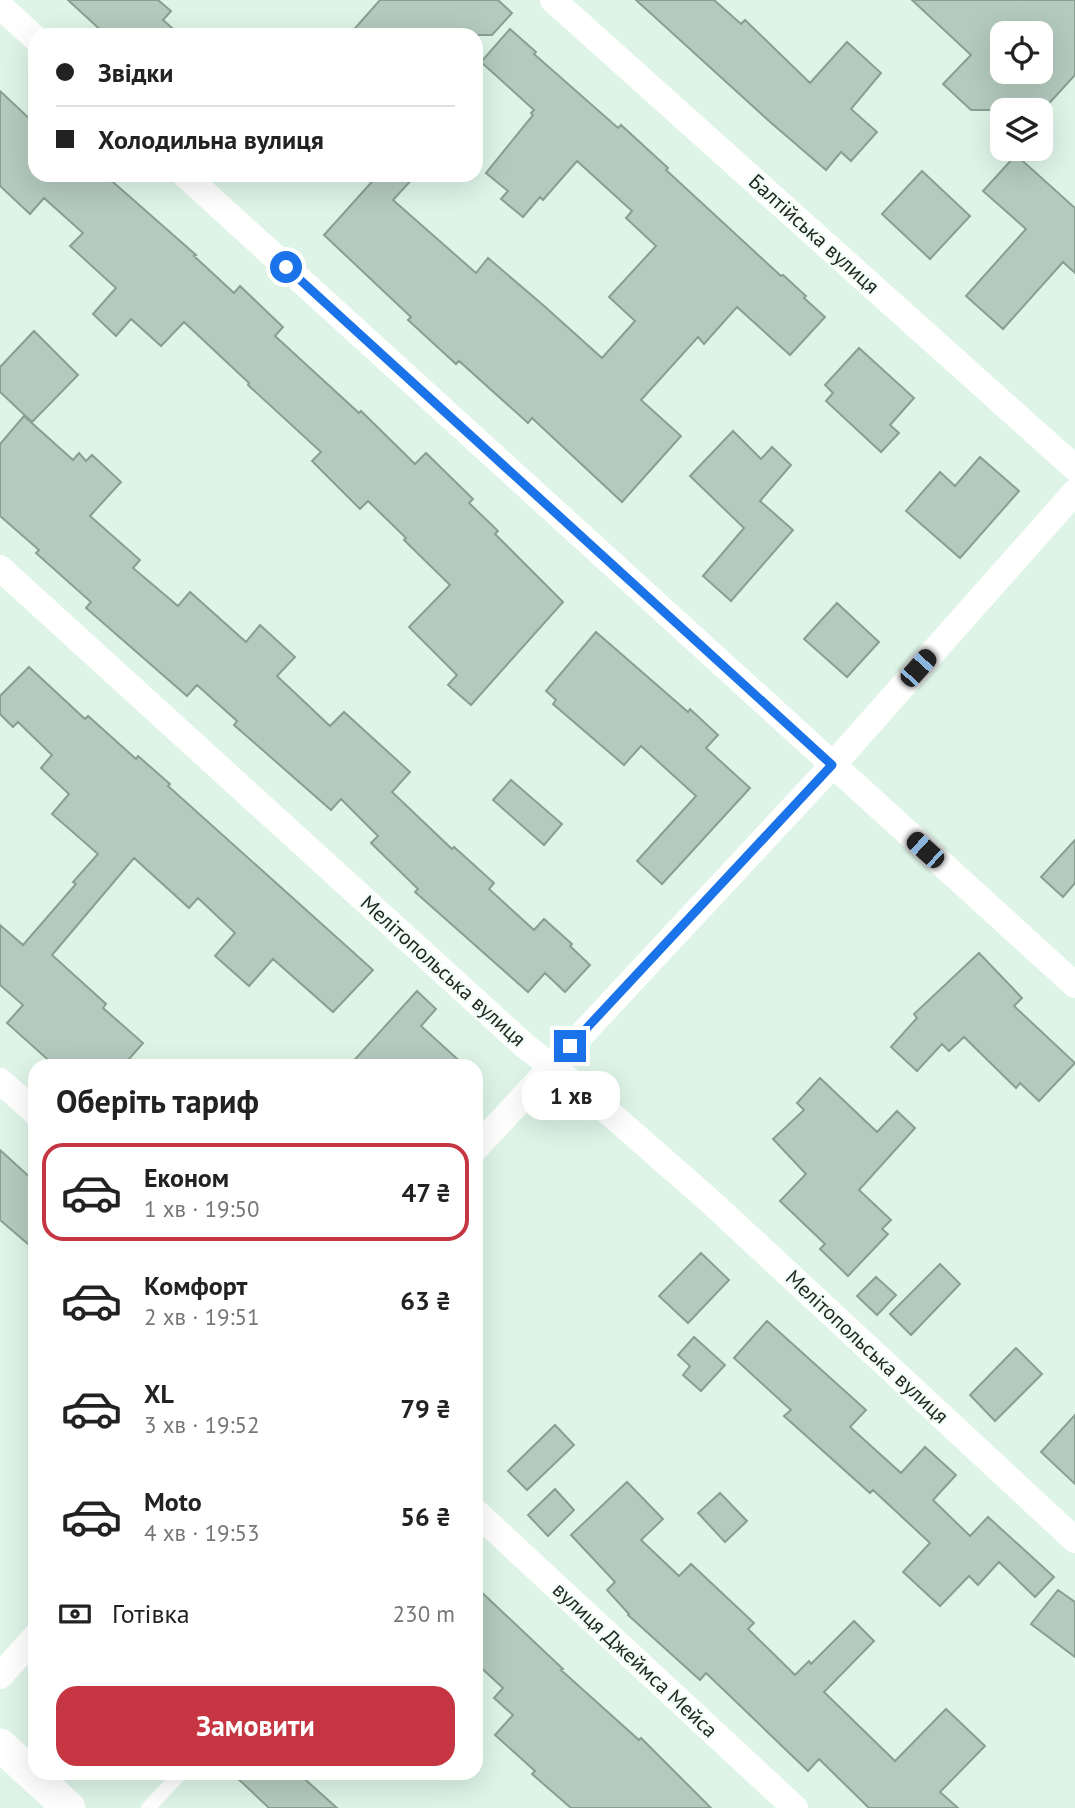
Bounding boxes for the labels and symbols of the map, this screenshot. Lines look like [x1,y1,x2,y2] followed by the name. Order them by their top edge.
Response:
[743,168,885,299] street label: Балтійська вулиця
[270,251,302,283] route start
[897,645,940,691] car
[903,828,948,872] car
[355,889,532,1052] street label: Мелітопольська вулиця
[554,1030,586,1062] route end
[521,1070,619,1120] callout: 1 хв
[780,1264,955,1429] street label: Мелітопольська вулиця
[547,1576,724,1743] street label: вулиця Джеймса Мейса

